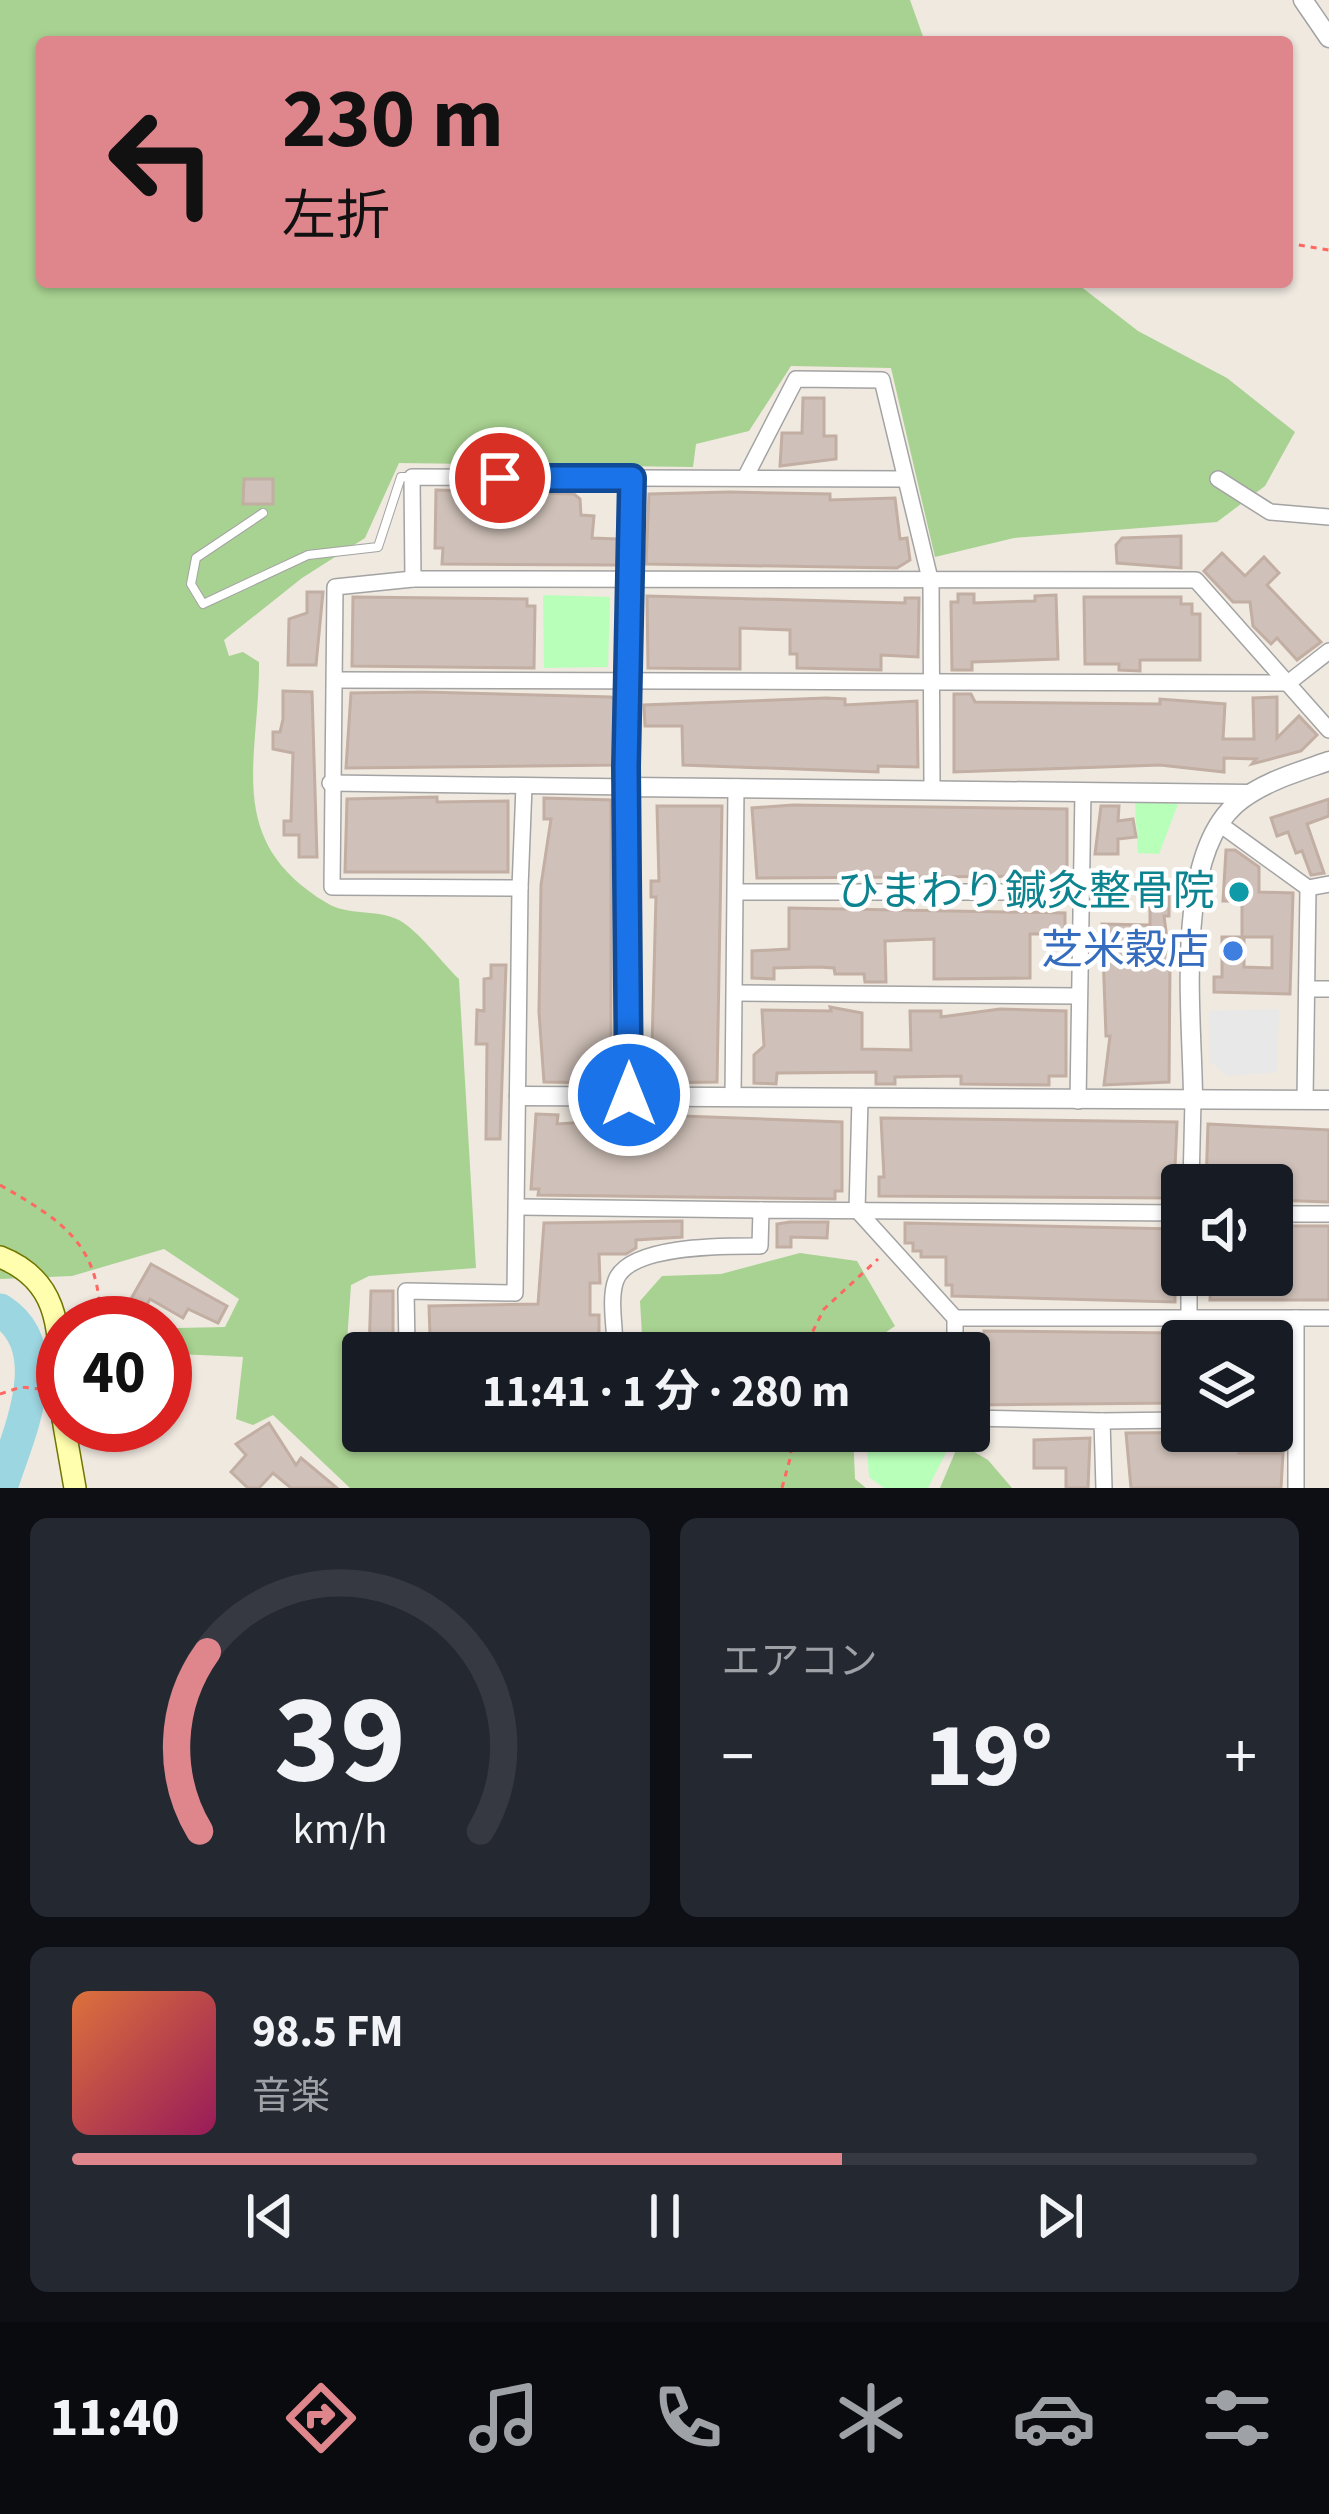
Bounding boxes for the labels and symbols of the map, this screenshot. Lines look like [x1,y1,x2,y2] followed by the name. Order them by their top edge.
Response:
[449,427,551,529] pin
[837,862,1215,922] place label: ひまわり鍼灸整骨院
[1226,879,1252,905] marker: ひまわり鍼灸整骨院
[1041,921,1209,981] place label: 芝米穀店
[1220,938,1246,964] marker: 芝米穀店
[566,1032,692,1158] position arrow
[36,1296,192,1452] speed limit sign: 40

